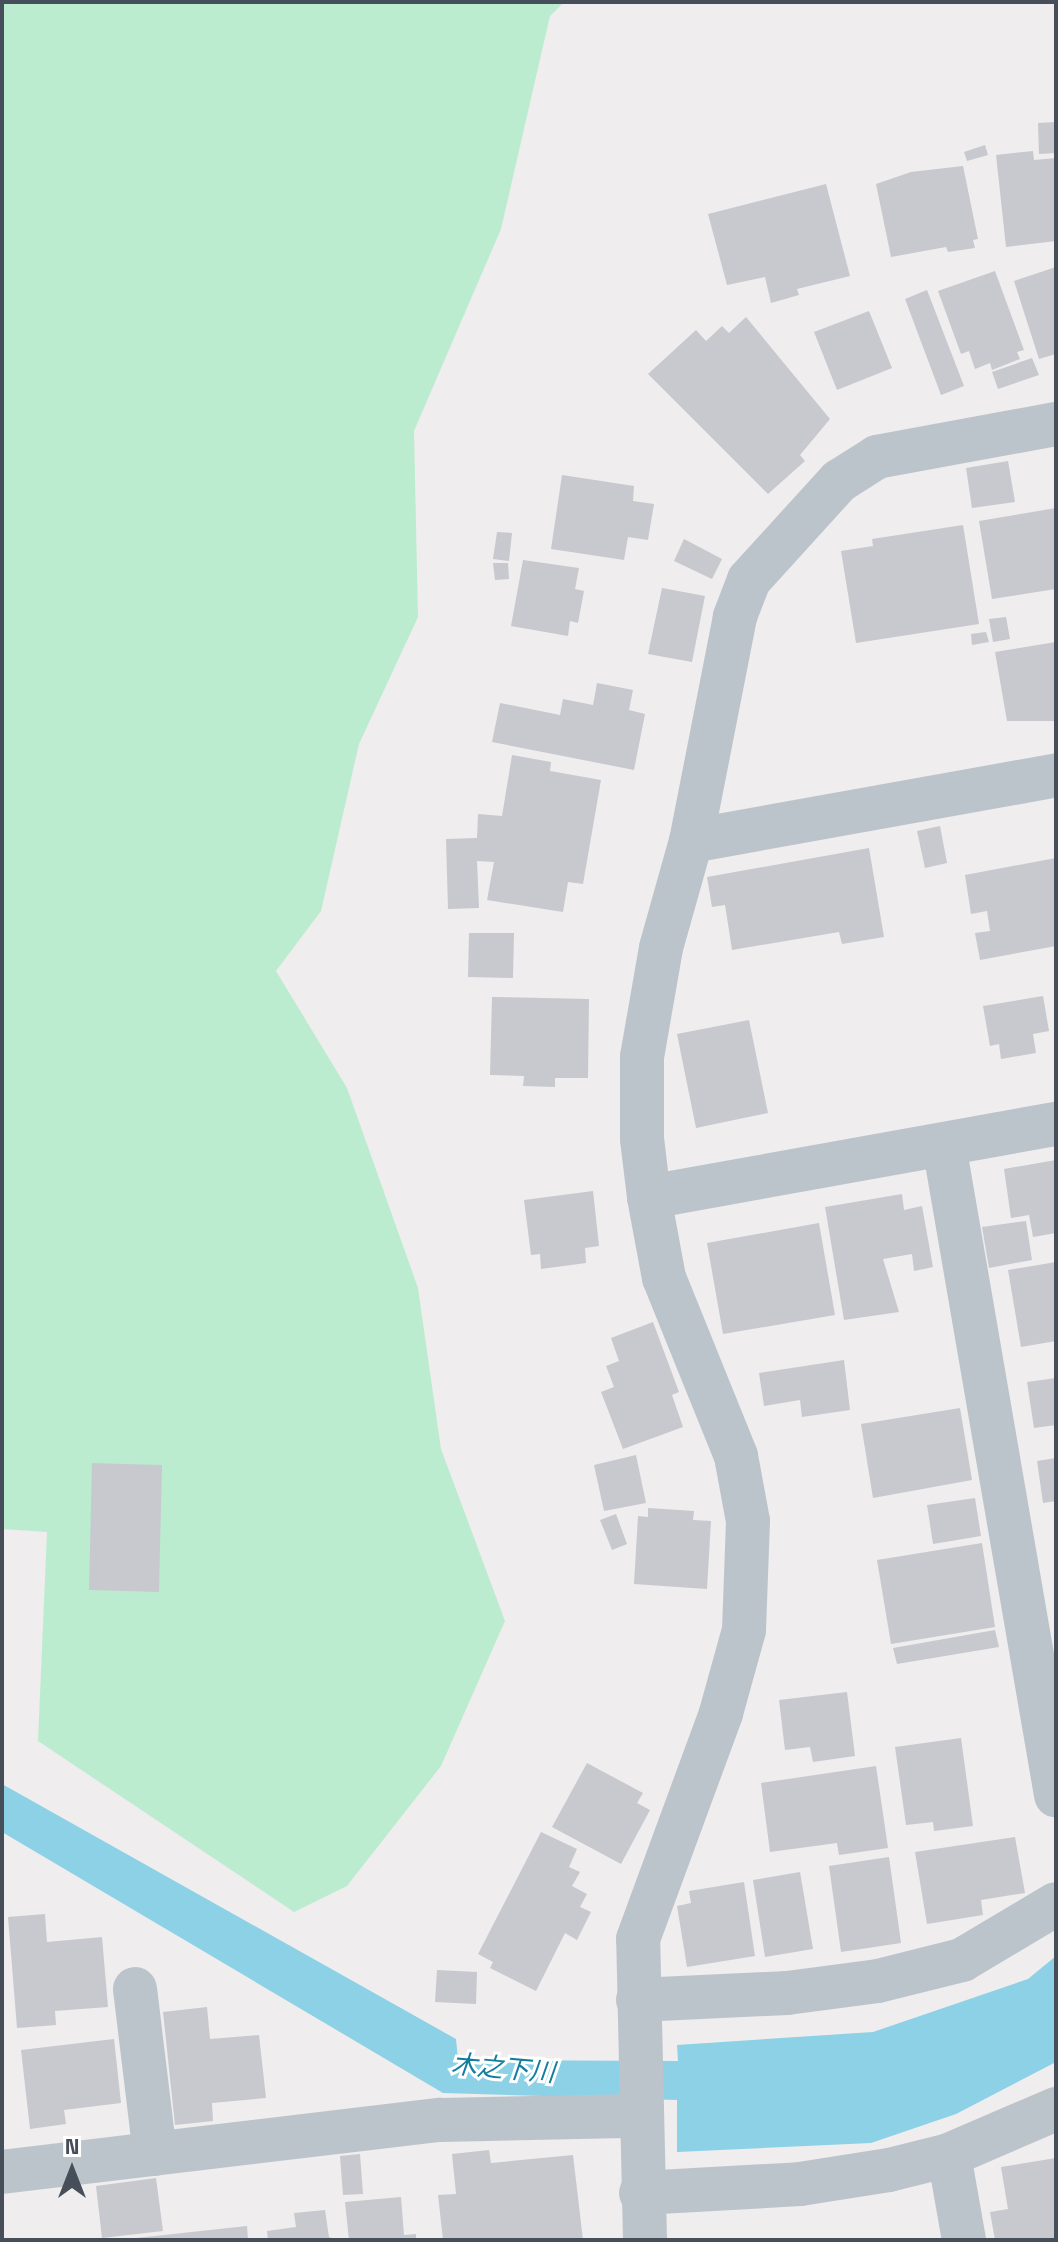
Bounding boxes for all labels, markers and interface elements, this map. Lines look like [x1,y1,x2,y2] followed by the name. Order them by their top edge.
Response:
[450,2049,556,2089] water label: 木之下川
[32,2130,112,2210] north arrow
[65,2132,79,2160] text: N

